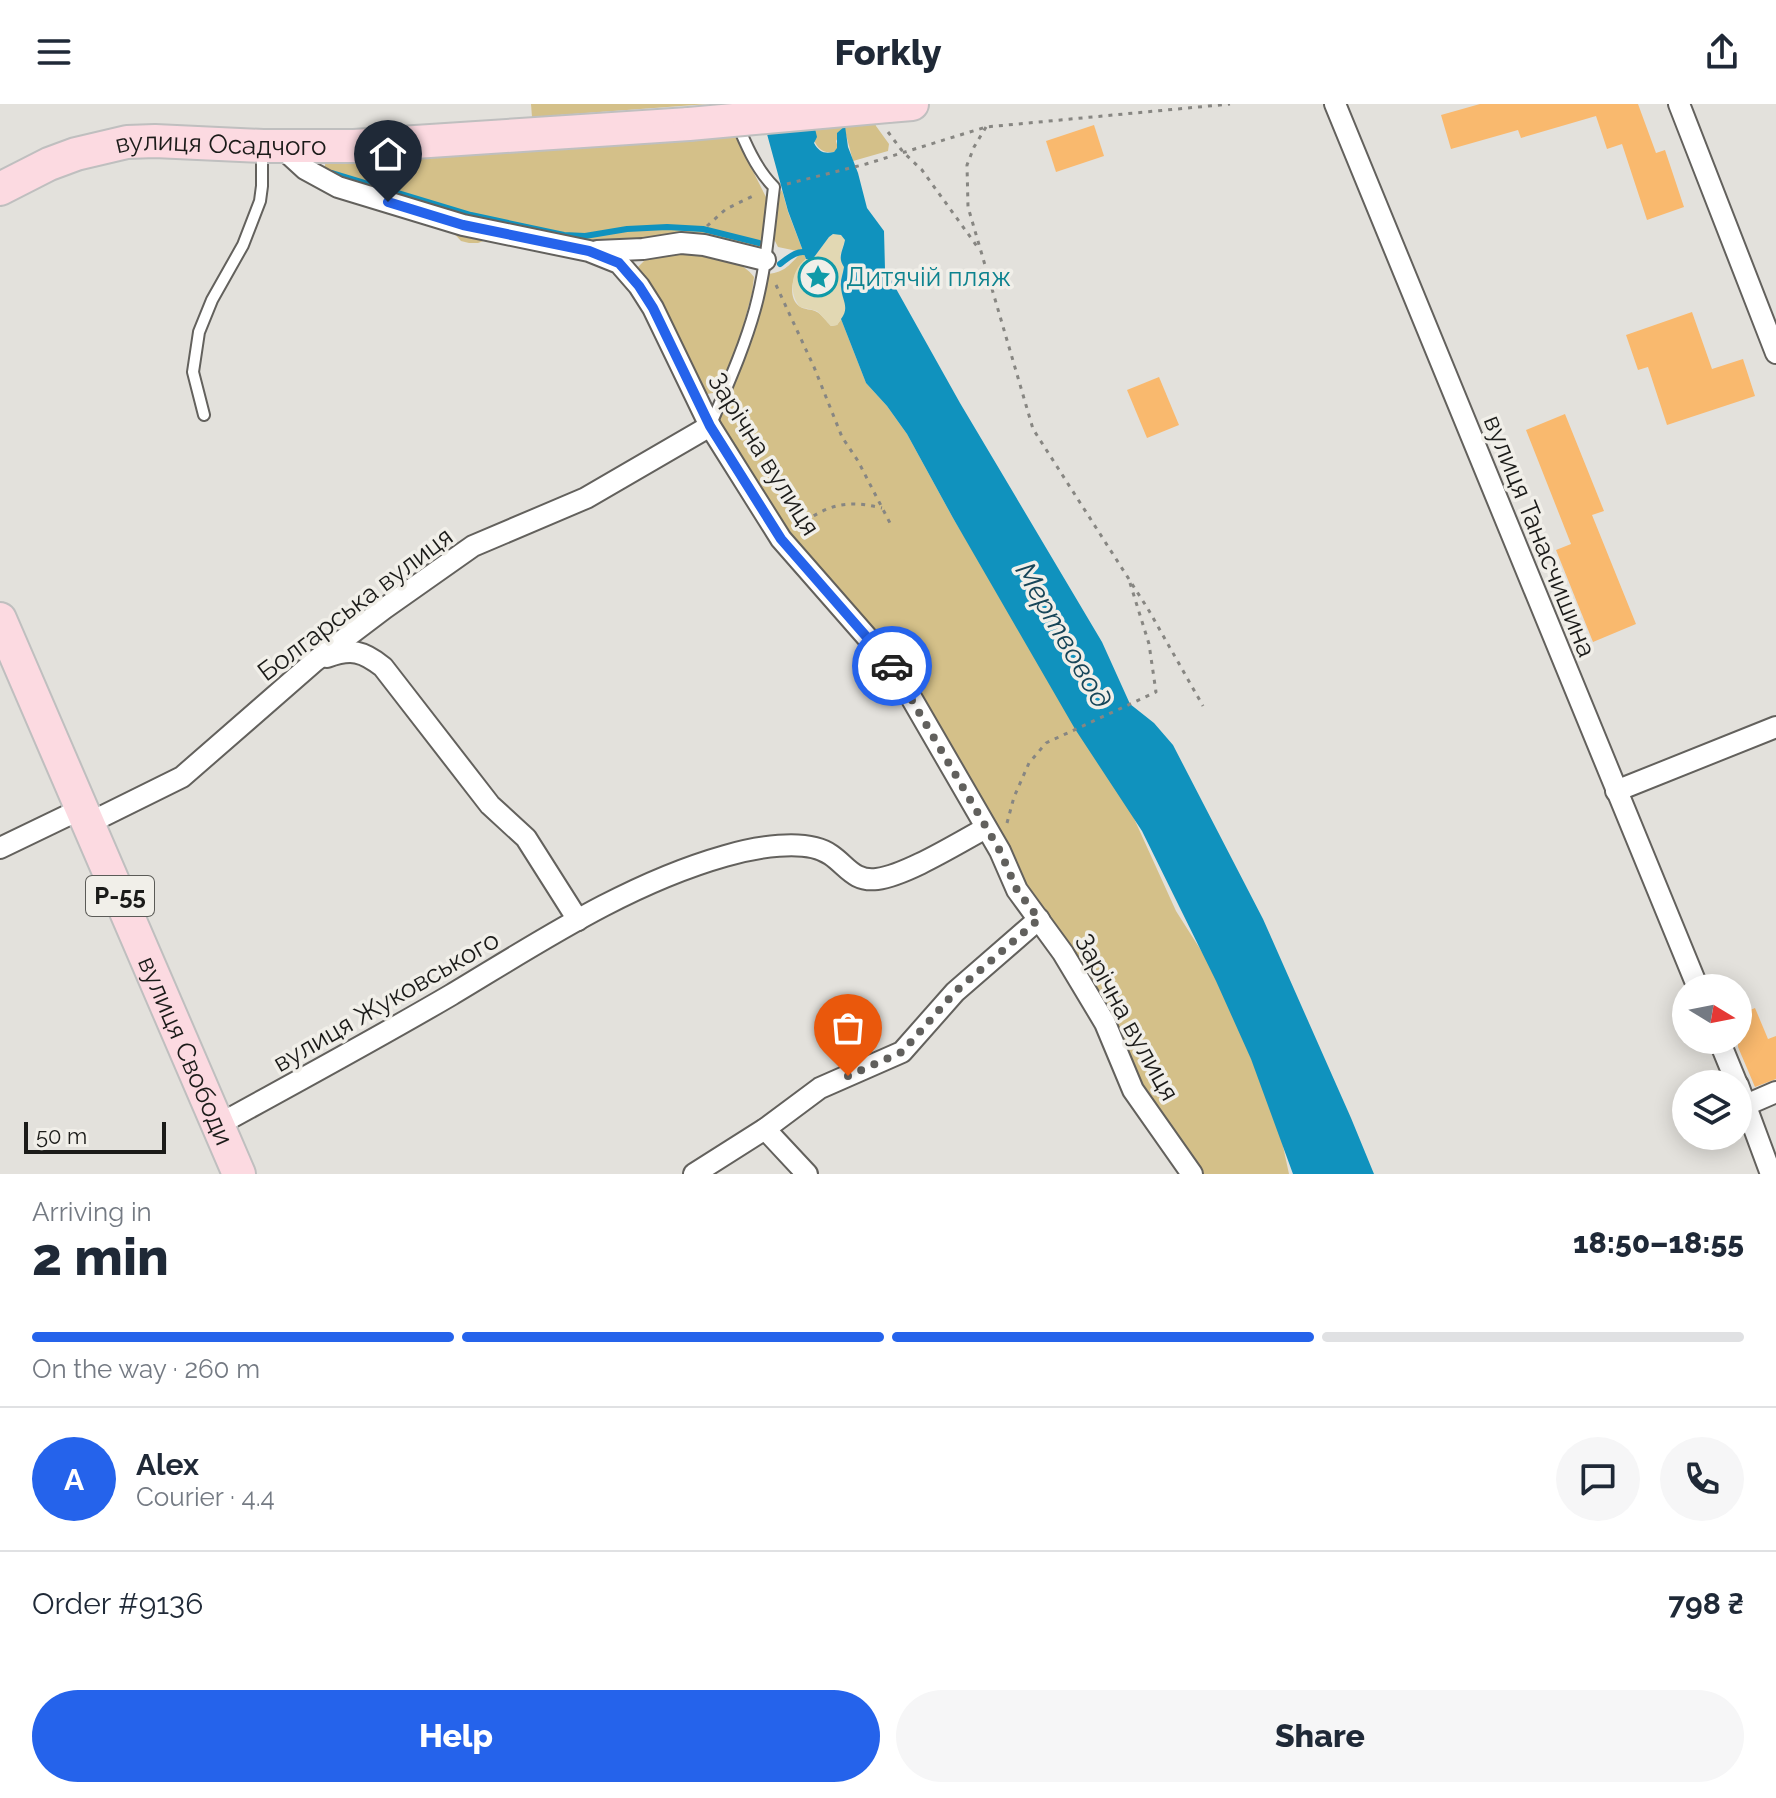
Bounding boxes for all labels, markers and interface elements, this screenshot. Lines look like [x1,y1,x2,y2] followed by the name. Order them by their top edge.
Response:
[32,30,76,74] icon: menu
[1700,30,1744,74] icon: share
[834,31,942,73] text: Forkly
[354,120,422,202] pin
[112,126,326,161] street label: вулиця Осадчого
[366,132,410,176] icon: home
[797,256,839,298] place icon: Дитячій пляж
[846,262,1011,292] place label: Дитячій пляж
[702,367,826,541] street label: Зарічна вулиця
[1478,411,1602,661] street label: вулиця Танасчишина
[252,521,458,687] street label: Болгарська вулиця
[1009,557,1119,714] water label: Мертвовод
[852,626,932,706] courier
[870,644,914,688] icon: car
[86,876,154,916] road number: Р-55
[268,924,504,1078] street label: вулиця Жуковського
[1069,928,1185,1106] street label: Зарічна вулиця
[132,952,240,1150] street label: вулиця Свободи
[1672,974,1752,1054] north arrow
[1672,974,1752,1150] map controls
[814,994,882,1076] pin
[826,1006,870,1050] icon: bag
[1672,1070,1752,1150] button: layers
[24,1118,166,1154] scale bar
[36,1123,87,1149] text: 50 m
[32,1197,152,1227] text: Arriving in
[1573,1225,1744,1260] text: 18:50–18:55
[32,1226,169,1287] text: 2 min
[32,1354,260,1384] text: On the way · 260 m
[1556,1437,1640,1521] button: chat
[1660,1437,1744,1521] button: phone
[136,1447,199,1482] text: Alex
[64,1462,84,1497] text: A
[136,1482,275,1512] text: Courier · 4.4
[32,1586,203,1621] text: Order #9136
[1668,1586,1744,1621] text: 798 ₴
[32,1690,880,1782] button: Help
[896,1690,1744,1782] button: Share

